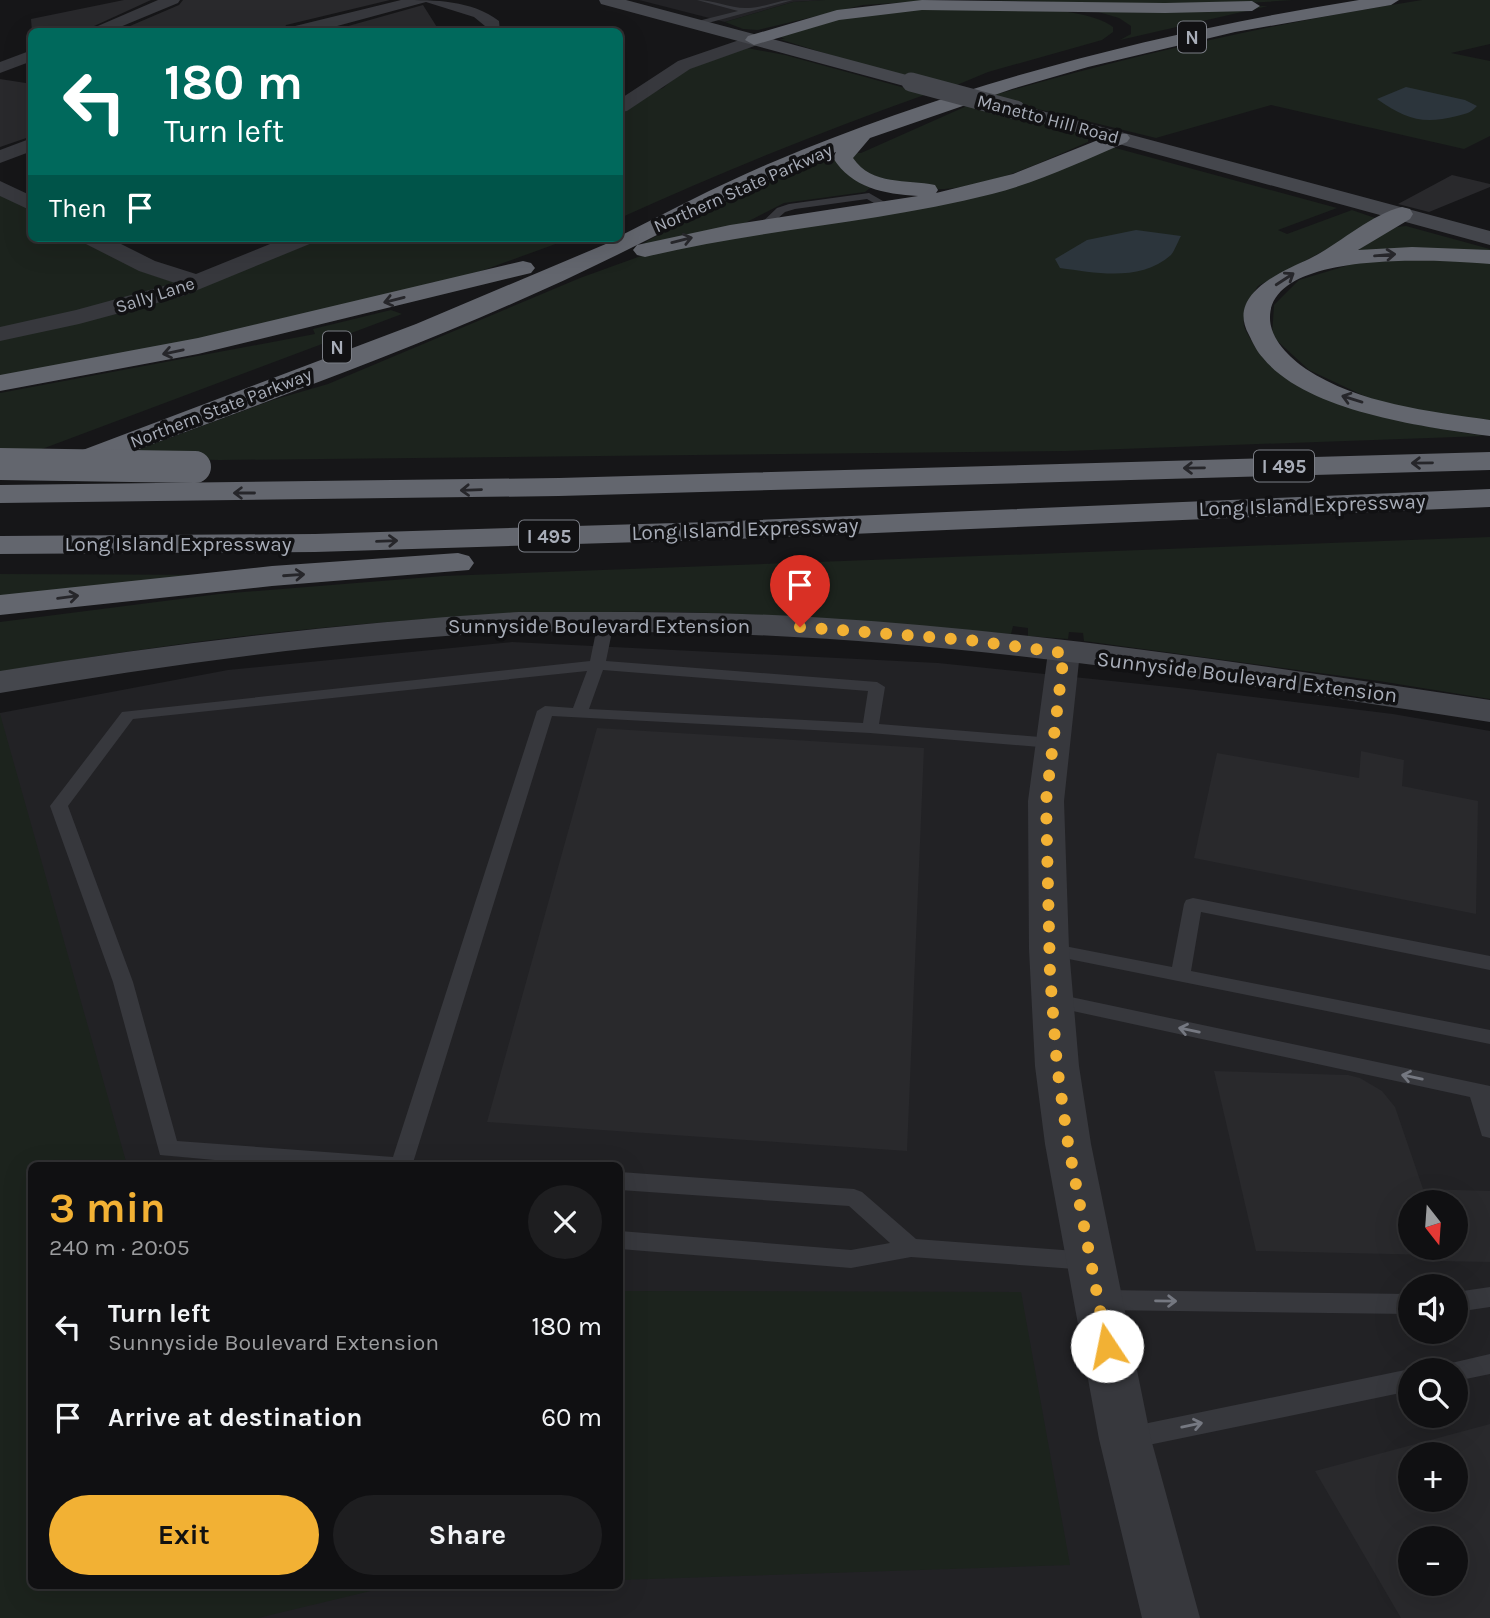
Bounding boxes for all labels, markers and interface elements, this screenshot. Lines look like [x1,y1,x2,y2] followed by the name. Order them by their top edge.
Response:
[1178,22,1206,52] road number: N
[164,54,303,111] text: 180 m
[49,56,140,147] icon: left
[975,89,1121,149] street label: Manetto Hill Road
[164,113,284,150] text: Turn left
[650,138,836,237] street label: Northern State Parkway
[121,189,159,227] icon: arrive
[49,193,107,224] text: Then
[670,233,693,246] one-way arrow
[1373,248,1396,261] one-way arrow
[113,272,197,318] street label: Sally Lane
[1275,272,1294,286] one-way arrow
[383,294,406,307] one-way arrow
[323,332,351,362] road number: N
[162,345,185,359] one-way arrow
[127,363,316,453] street label: Northern State Parkway
[1341,392,1363,405] one-way arrow
[1254,450,1314,481] road number: I 495
[1411,456,1434,469] one-way arrow
[1183,461,1206,475] one-way arrow
[460,484,483,497] one-way arrow
[233,486,256,500] one-way arrow
[1198,489,1426,521] street label: Long Island Expressway
[631,513,859,545] street label: Long Island Expressway
[519,520,579,552] road number: I 495
[64,532,292,556] street label: Long Island Expressway
[375,534,398,547] one-way arrow
[770,555,830,627] pin
[781,566,819,604] icon: arrive
[282,568,305,581] one-way arrow
[56,590,79,603] one-way arrow
[448,614,750,638] street label: Sunnyside Boulevard Extension
[1095,647,1399,707] street label: Sunnyside Boulevard Extension
[1178,1022,1201,1036] one-way arrow
[1401,1070,1424,1084] one-way arrow
[49,1183,166,1233] text: 3 min
[528,1185,602,1259] button: close
[1398,1190,1468,1260] north arrow
[1398,1190,1468,1596] map controls
[49,1234,190,1261] text: 240 m · 20:05
[1398,1274,1468,1344] button: sound
[1154,1294,1177,1307] one-way arrow
[108,1298,210,1329] text: Turn left
[49,1308,87,1346] icon: left
[1070,1309,1144,1383] position arrow
[532,1311,602,1342] text: 180 m
[108,1329,439,1356] text: Sunnyside Boulevard Extension
[1398,1358,1468,1428] button: search
[49,1399,87,1437] icon: arrive
[108,1402,362,1433] text: Arrive at destination
[541,1402,602,1433] text: 60 m
[1180,1418,1203,1431] one-way arrow
[1398,1442,1468,1512] button: +
[49,1495,319,1575] button: Exit
[333,1495,602,1575] button: Share
[1398,1526,1468,1596] button: −

